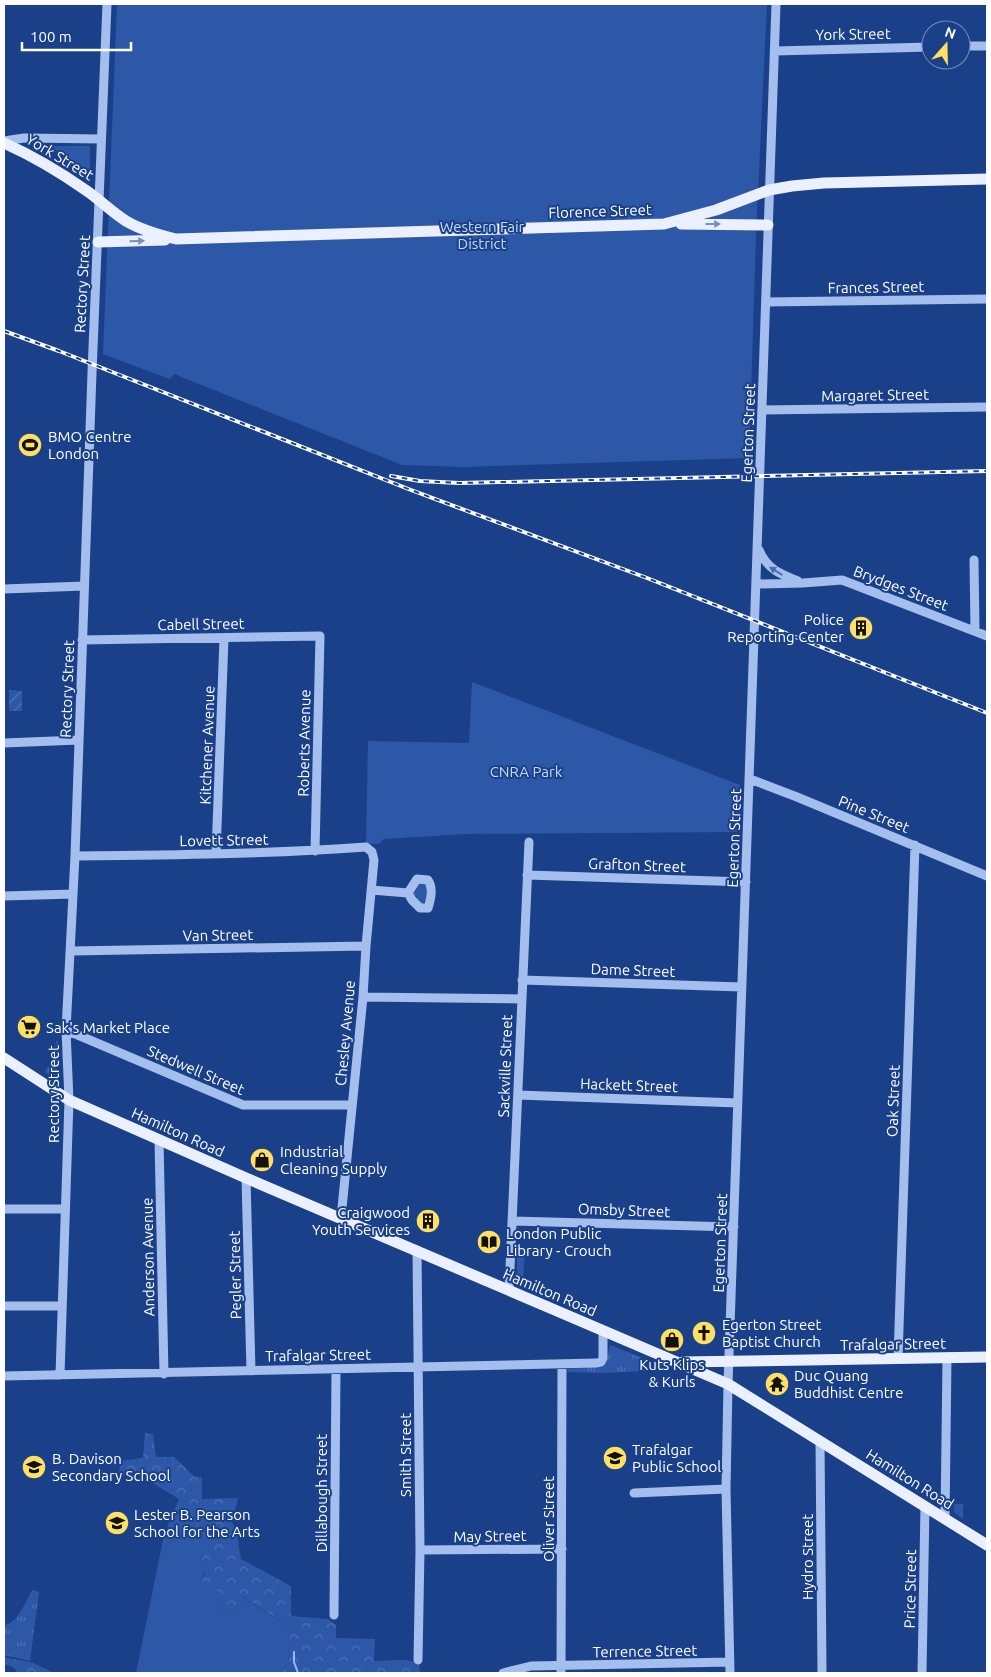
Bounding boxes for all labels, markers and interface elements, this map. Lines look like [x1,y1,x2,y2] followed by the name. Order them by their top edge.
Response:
[22,20,131,52] scale bar
[921,20,971,70] north arrow
[943,23,958,42] text: N
[815,25,891,43] street label: York Street
[30,28,72,45] text: 100 m
[23,130,97,184] street label: York Street
[548,201,652,221] street label: Florence Street
[440,218,525,252] park label: Western Fair District
[705,220,721,228] one-way arrow
[71,235,93,333] street label: Rectory Street
[129,236,145,244] one-way arrow
[828,278,925,296] street label: Frances Street
[738,383,758,483] street label: Egerton Street
[821,386,929,404] street label: Margaret Street
[48,428,132,462] place label: BMO Centre London
[17,432,43,458] sports icon: BMO Centre London
[851,562,951,614] street label: Brydges Street
[769,566,782,575] one-way arrow
[727,611,844,645] place label: Police Reporting Center
[157,615,245,633] street label: Cabell Street
[848,615,874,641] building icon: Police Reporting Center
[57,640,77,738] street label: Rectory Street
[196,685,218,805] street label: Kitchener Avenue
[295,689,313,797] street label: Roberts Avenue
[490,763,563,780] park label: CNRA Park
[724,788,744,888] street label: Egerton Street
[836,792,912,836] street label: Pine Street
[179,831,269,849] street label: Lovett Street
[588,855,686,875] street label: Grafton Street
[182,926,254,944] street label: Van Street
[590,960,676,980] street label: Dame Street
[332,979,358,1087] street label: Chesley Avenue
[16,1014,42,1040] supermarket icon: Sak's Market Place
[495,1014,515,1118] street label: Sackville Street
[46,1019,170,1036] place label: Sak's Market Place
[145,1042,247,1098] street label: Stedwell Street
[45,1045,62,1143] street label: Rectory Street
[883,1065,903,1137] street label: Oak Street
[580,1075,678,1095] street label: Hackett Street
[129,1104,227,1160] street label: Hamilton Road
[280,1143,387,1177] place label: Industrial Cleaning Supply
[249,1147,275,1173] shop icon: Industrial Cleaning Supply
[710,1193,730,1293] street label: Egerton Street
[138,1197,158,1317] street label: Anderson Avenue
[578,1200,671,1220] street label: Omsby Street
[312,1204,410,1238] place label: Craigwood Youth Services
[415,1208,441,1234] building icon: Craigwood Youth Services
[506,1225,612,1259] place label: London Public Library - Crouch
[476,1229,502,1255] library icon: London Public Library - Crouch
[226,1230,244,1320] street label: Pegler Street
[501,1265,599,1319] street label: Hamilton Road
[722,1316,821,1350] place label: Egerton Street Baptist Church
[691,1320,717,1346] church icon: Egerton Street Baptist Church
[659,1327,685,1353] shop icon: Kuts Klips & Kurls
[840,1335,946,1353] street label: Trafalgar Street
[265,1346,371,1364] street label: Trafalgar Street
[639,1356,705,1390] place label: Kuts Klips & Kurls
[794,1367,904,1401] place label: Duc Quang Buddhist Centre
[764,1371,790,1397] temple icon: Duc Quang Buddhist Centre
[397,1413,414,1497] street label: Smith Street
[313,1434,330,1552] street label: Dillabough Street
[632,1441,721,1475] place label: Trafalgar Public School
[602,1445,628,1471] school or university icon: Trafalgar Public School
[863,1445,957,1513] street label: Hamilton Road
[52,1450,171,1484] place label: B. Davison Secondary School
[21,1454,47,1480] school or university icon: B. Davison Secondary School
[540,1476,557,1562] street label: Oliver Street
[134,1506,260,1540] place label: Lester B. Pearson School for the Arts
[104,1510,130,1536] school or university icon: Lester B. Pearson School for the Arts
[799,1514,816,1600] street label: Hydro Street
[453,1527,527,1545] street label: May Street
[901,1549,919,1629] street label: Price Street
[593,1642,698,1660] street label: Terrence Street

